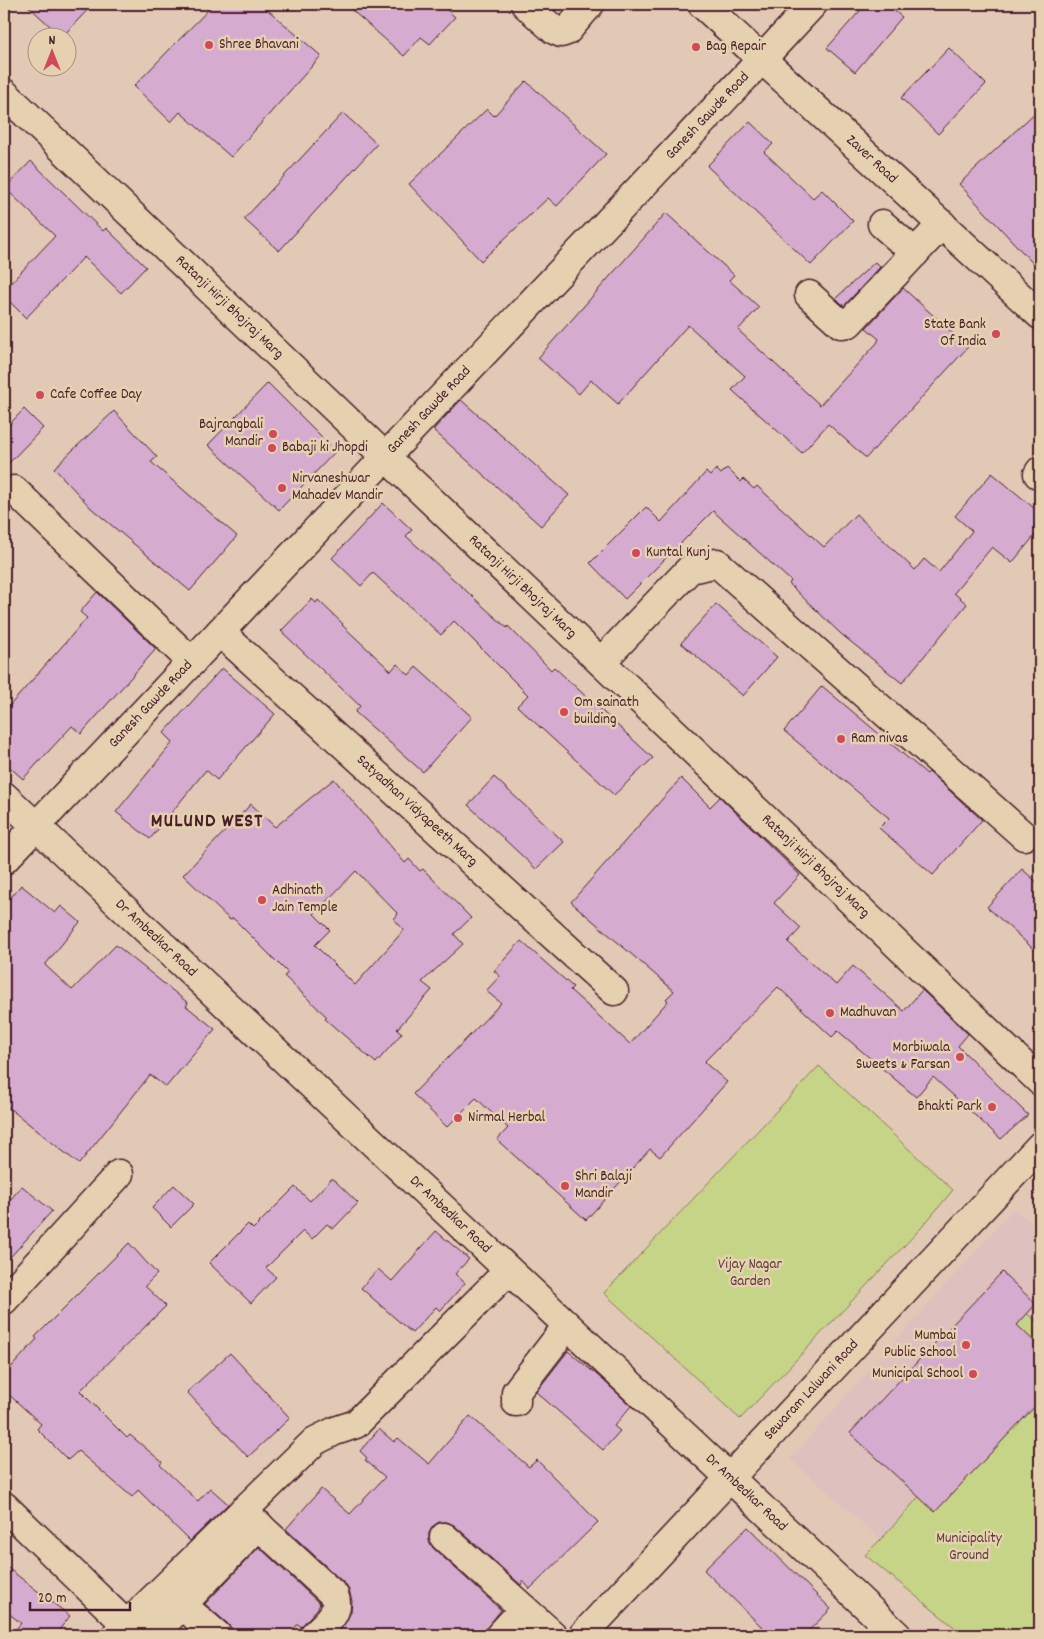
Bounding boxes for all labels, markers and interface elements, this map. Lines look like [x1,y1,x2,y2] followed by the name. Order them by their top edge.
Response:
[28,28,78,78] north arrow
[49,31,56,51] text: N
[219,34,299,56] place label: Shree Bhavani
[706,36,767,58] place label: Bag Repair
[203,39,215,51] marker: Shree Bhavani
[690,41,702,53] marker: Bag Repair
[661,67,755,165] street label: Ganesh Gawde Road
[840,130,902,189] street label: Zaver Road
[170,250,288,365] street label: Ratanji Hirji Bhojraj Marg
[924,314,987,353] place label: State Bank Of India
[990,328,1002,340] marker: State Bank Of India
[382,361,477,459] street label: Ganesh Gawde Road
[50,384,142,406] place label: Cafe Coffee Day
[34,389,46,401] marker: Cafe Coffee Day
[199,414,263,453] place label: Bajrangbali Mandir
[267,428,279,440] marker: Bajrangbali Mandir
[282,437,368,459] place label: Babaji ki Jhopdi
[266,442,278,454] marker: Babaji ki Jhopdi
[292,468,384,507] place label: Nirvaneshwar Mahadev Mandir
[276,482,288,494] marker: Nirvaneshwar Mahadev Mandir
[463,530,581,644] street label: Ratanji Hirji Bhojraj Marg
[646,542,710,564] place label: Kuntal Kunj
[630,547,642,559] marker: Kuntal Kunj
[104,655,198,754] street label: Ganesh Gawde Road
[574,692,639,731] place label: Om sainath building
[558,706,570,718] marker: Om sainath building
[851,728,908,750] place label: Ram nivas
[835,733,847,745] marker: Ram nivas
[351,750,482,872] street label: Satyadhan Vidyapeeth Marg
[151,808,263,836] district label: MULUND WEST
[756,809,874,924] street label: Ratanji Hirji Bhojraj Marg
[272,880,338,919] place label: Adhinath Jain Temple
[110,894,202,983] street label: Dr Ambedkar Road
[256,894,268,906] marker: Adhinath Jain Temple
[840,1002,896,1024] place label: Madhuvan
[824,1007,836,1019] marker: Madhuvan
[856,1037,951,1076] place label: Morbiwala Sweets & Farsan
[954,1051,966,1063] marker: Morbiwala Sweets & Farsan
[918,1096,982,1118] place label: Bhakti Park
[986,1101,998,1113] marker: Bhakti Park
[468,1107,545,1129] place label: Nirmal Herbal
[452,1112,464,1124] marker: Nirmal Herbal
[575,1166,632,1205] place label: Shri Balaji Mandir
[404,1171,496,1259] street label: Dr Ambedkar Road
[559,1180,571,1192] marker: Shri Balaji Mandir
[718,1254,782,1293] park label: Vijay Nagar Garden
[884,1325,956,1364] place label: Mumbai Public School
[759,1335,865,1446] street label: Sewaram Lalwani Road
[960,1339,972,1351] marker: Mumbai Public School
[872,1363,963,1385] place label: Municipal School
[967,1368,979,1380] marker: Municipal School
[700,1449,792,1537] street label: Dr Ambedkar Road
[936,1528,1003,1567] park label: Municipality Ground
[30,1579,130,1611] scale bar
[38,1588,66,1610] text: 20 m

